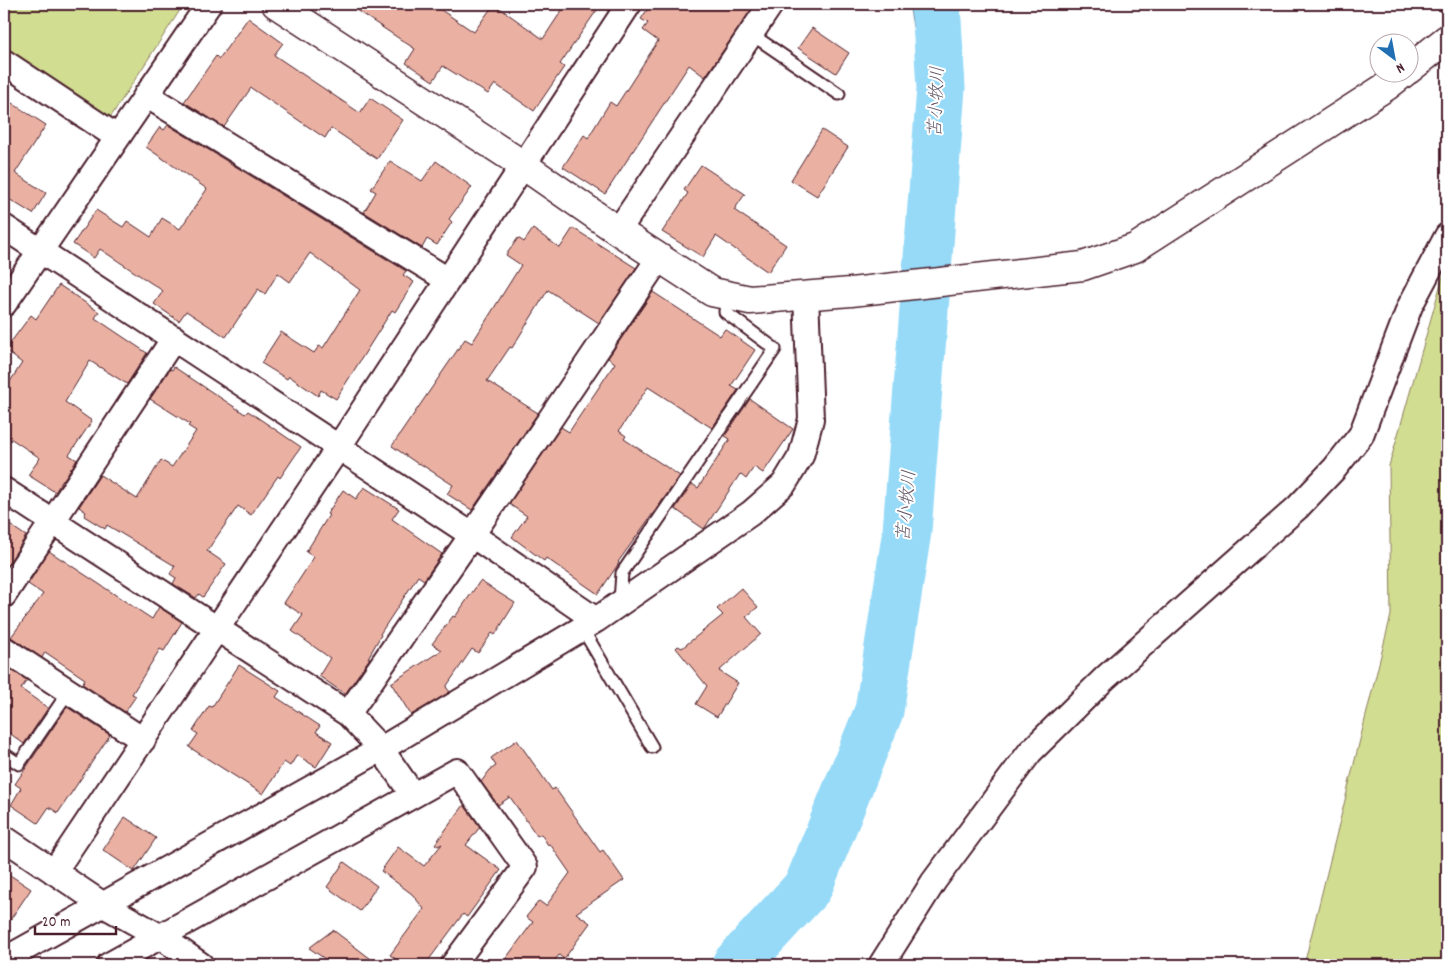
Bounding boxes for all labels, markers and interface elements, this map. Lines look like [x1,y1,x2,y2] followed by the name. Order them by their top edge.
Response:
[1368,32,1418,82] north arrow
[1392,57,1408,78] text: N
[924,66,952,138] water label: 苫小牧川
[892,469,924,543] water label: 苫小牧川
[35,904,116,936] scale bar
[42,912,70,934] text: 20 m

